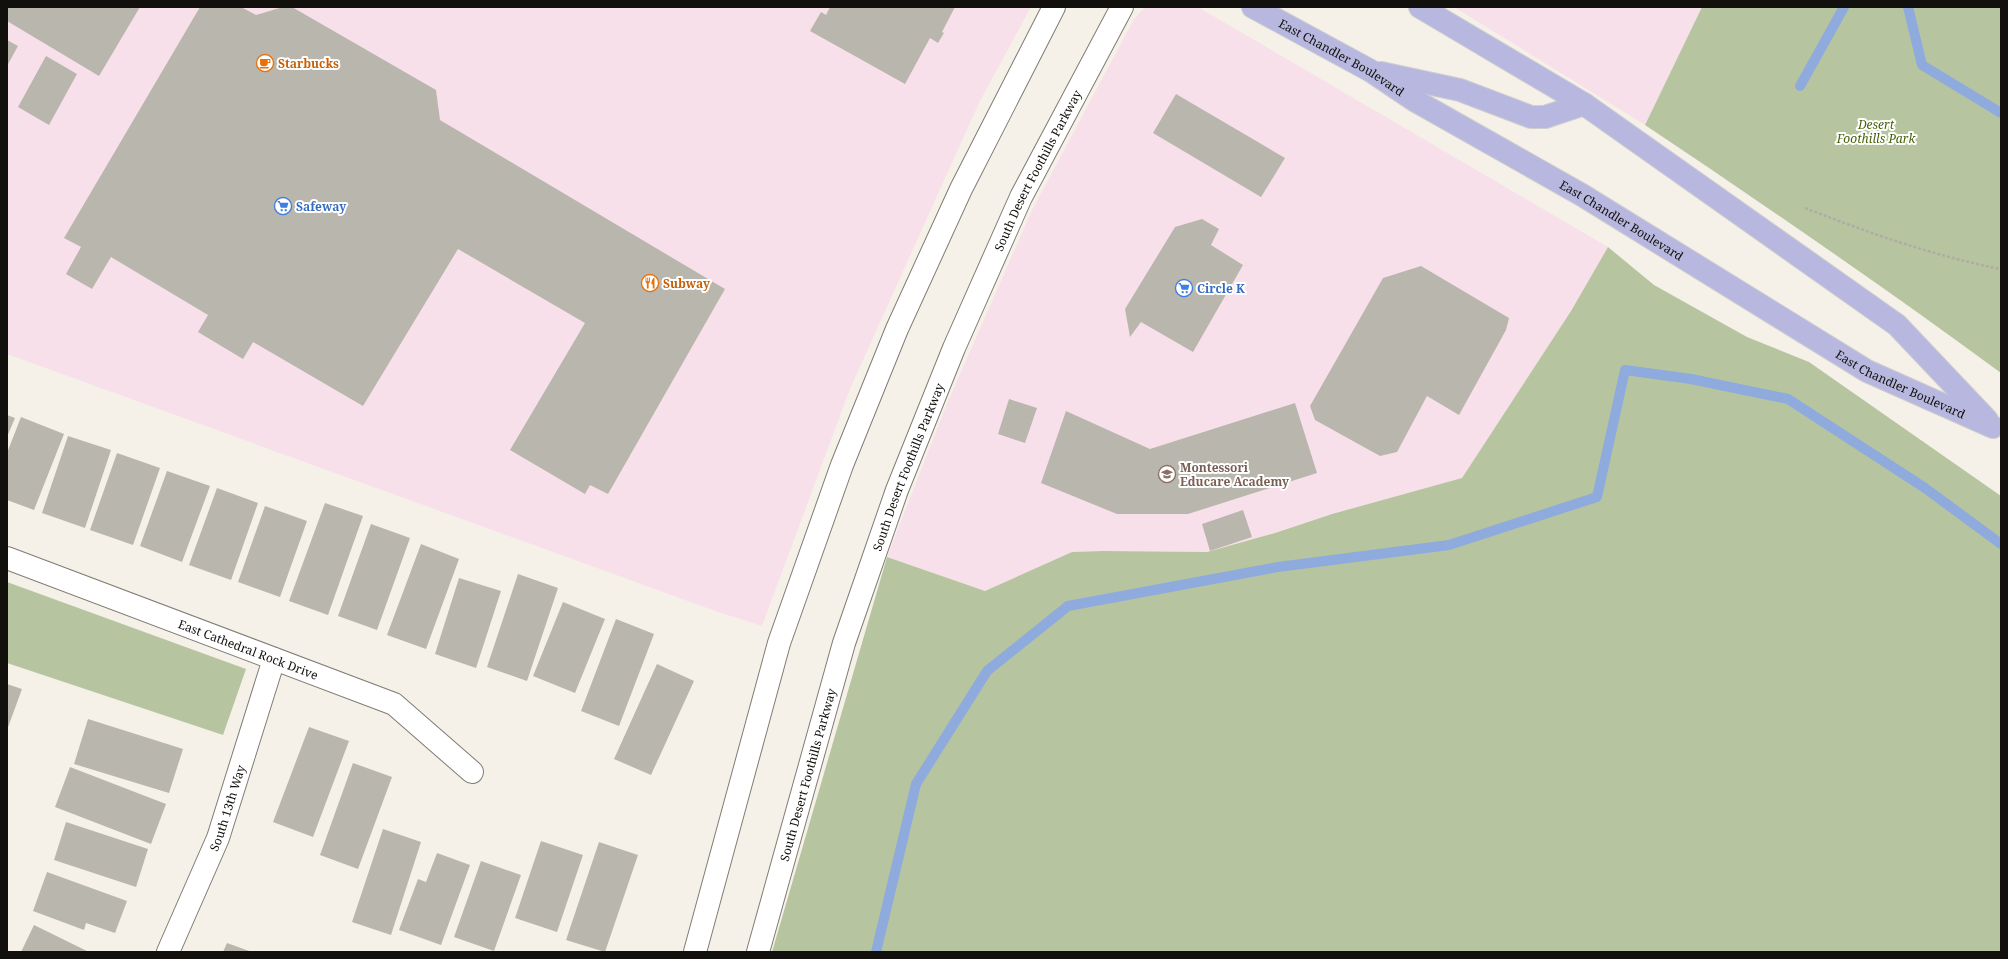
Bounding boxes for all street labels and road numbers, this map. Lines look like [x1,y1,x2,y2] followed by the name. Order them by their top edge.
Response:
[1276,14,1408,100] street label: East Chandler Boulevard
[990,86,1085,254] street label: South Desert Foothills Parkway
[1557,176,1687,265] street label: East Chandler Boulevard
[1833,345,1969,422] street label: East Chandler Boulevard
[868,380,948,553] street label: South Desert Foothills Parkway
[176,615,321,683] street label: East Cathedral Rock Drive
[775,686,840,863] street label: South Desert Foothills Parkway
[205,762,249,854] street label: South 13th Way

